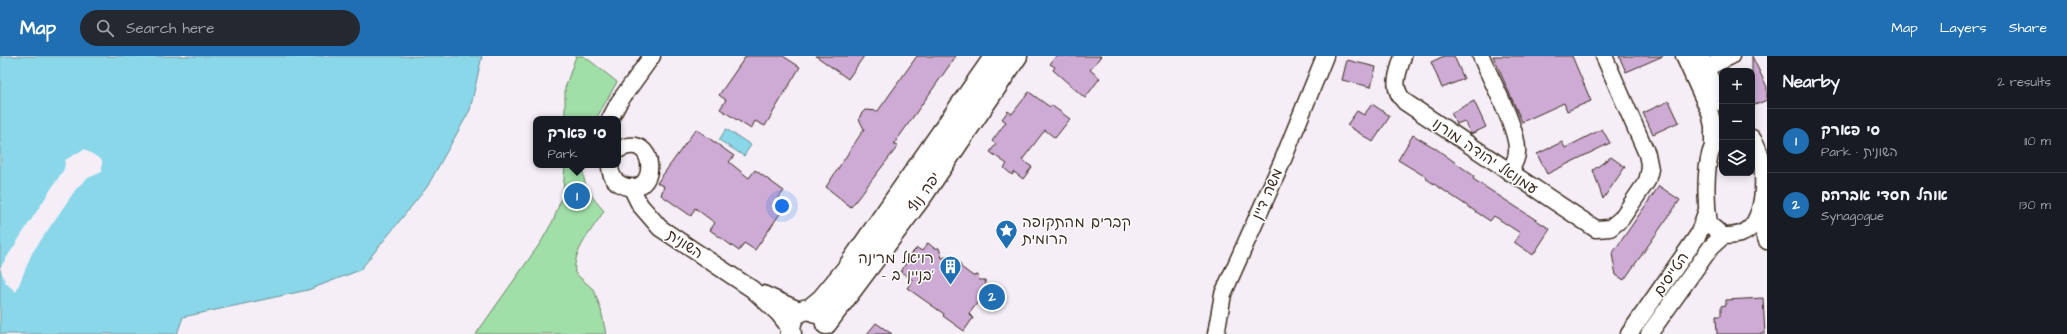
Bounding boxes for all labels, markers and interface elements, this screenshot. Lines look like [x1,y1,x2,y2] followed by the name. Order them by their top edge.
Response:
[80,10,360,46] search box
[20,15,56,42] text: Map
[94,17,116,39] icon: search
[126,18,215,39] text: Search here
[1891,18,1918,38] text: Map
[1940,18,1987,38] text: Layers
[2009,18,2047,38] text: Share
[1719,68,1755,176] map controls
[1719,68,1755,104] button: +
[1783,70,1840,94] text: Nearby
[1997,73,2051,91] text: 2 results
[1719,104,1755,140] button: −
[1428,113,1542,200] street label: עמנואל יהודה מורנו
[533,116,621,168] popup
[1821,120,1880,141] text: סי פארק
[548,123,606,144] text: סי פארק
[1795,132,1797,150] text: 1
[2024,132,2051,150] text: 110 m
[1719,140,1755,176] button: layers
[1821,143,1898,161] text: Park · השונית
[548,145,578,163] text: Park
[1247,165,1288,223] street label: משה דיין
[903,168,946,217] street label: יפה נוף
[564,181,590,211] pin: 1
[1821,185,1948,206] text: אוהל חסדי אברהם
[772,196,792,216] your location
[1792,196,1800,214] text: 2
[2019,196,2051,214] text: 130 m
[1821,207,1884,225] text: Synagogue
[1021,212,1131,250] place label: קברים מהתקופה הרומית
[993,218,1019,251] place icon: קברים מהתקופה הרומית
[662,225,707,264] street label: השונית
[858,248,934,286] place label: רויאל מרינה - בניין ב'
[1649,248,1694,300] street label: הטייסים
[937,254,963,287] building icon: רויאל מרינה - בניין ב'
[979,282,1005,312] pin: 2

